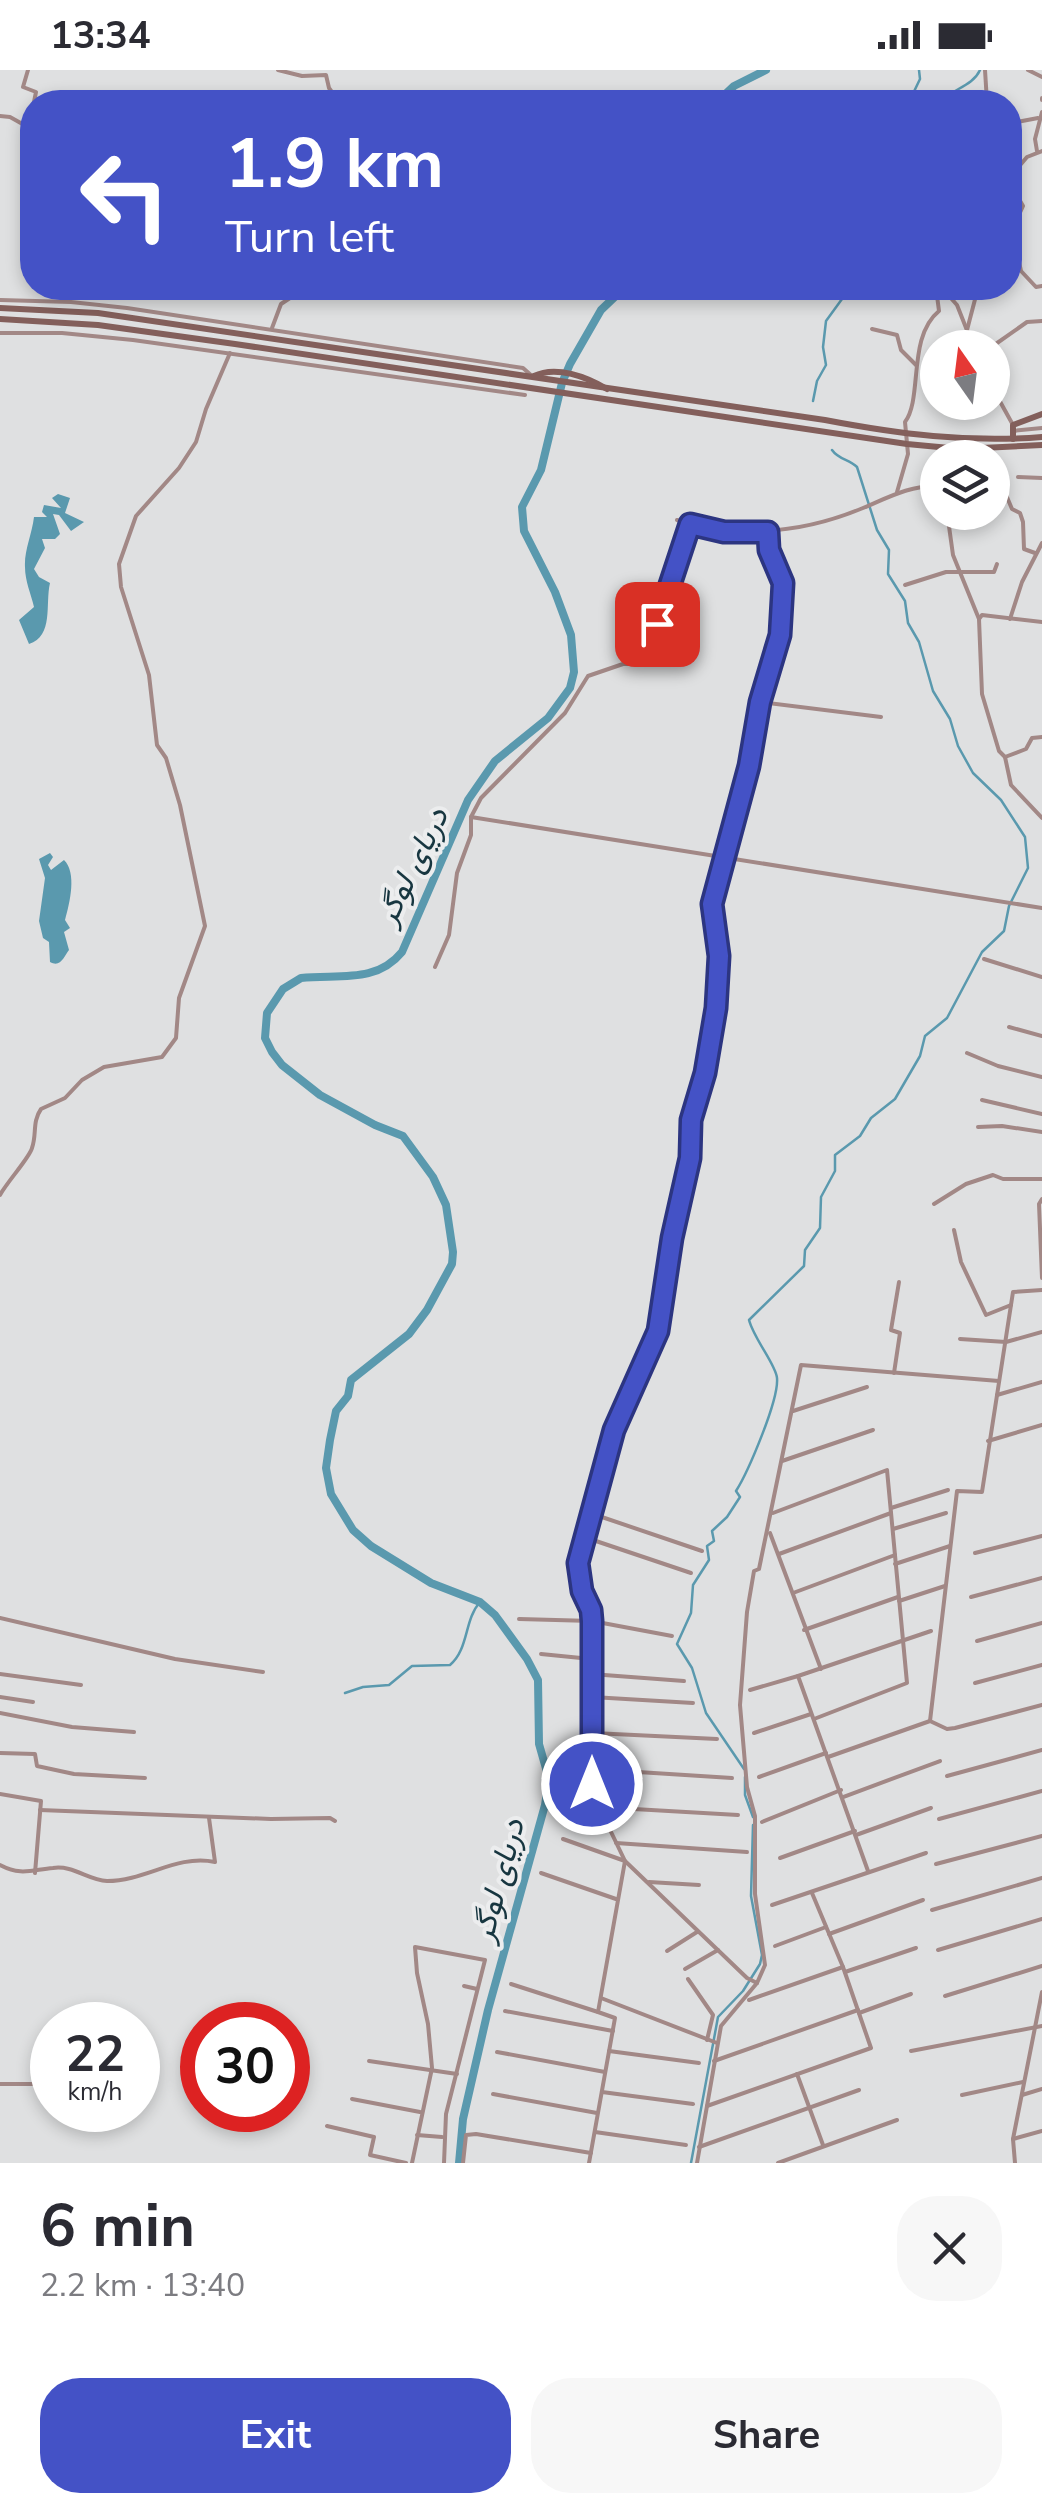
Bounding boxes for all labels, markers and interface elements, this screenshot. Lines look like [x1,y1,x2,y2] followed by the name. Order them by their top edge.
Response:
[50,10,151,61] text: 13:34
[225,116,444,212] text: 1.9 km
[60,130,190,260] icon: left
[225,207,394,268] text: Turn left
[920,330,1010,420] north arrow
[920,330,1010,530] map controls
[920,440,1010,530] button: layers
[615,582,700,667] pin
[630,597,685,652] icon: arrive
[364,800,459,934] water label: دریای لوگر
[540,1732,644,1836] position arrow
[460,1813,535,1948] water label: دریای لوگر
[180,2002,310,2132] speed limit sign: 30
[65,2020,125,2089] text: 22
[67,2075,123,2109] text: km/h
[40,2185,195,2267] text: 6 min
[897,2196,1002,2301] button: close
[40,2264,245,2307] text: 2.2 km · 13:40
[40,2378,511,2493] button: Exit
[531,2378,1002,2493] button: Share

